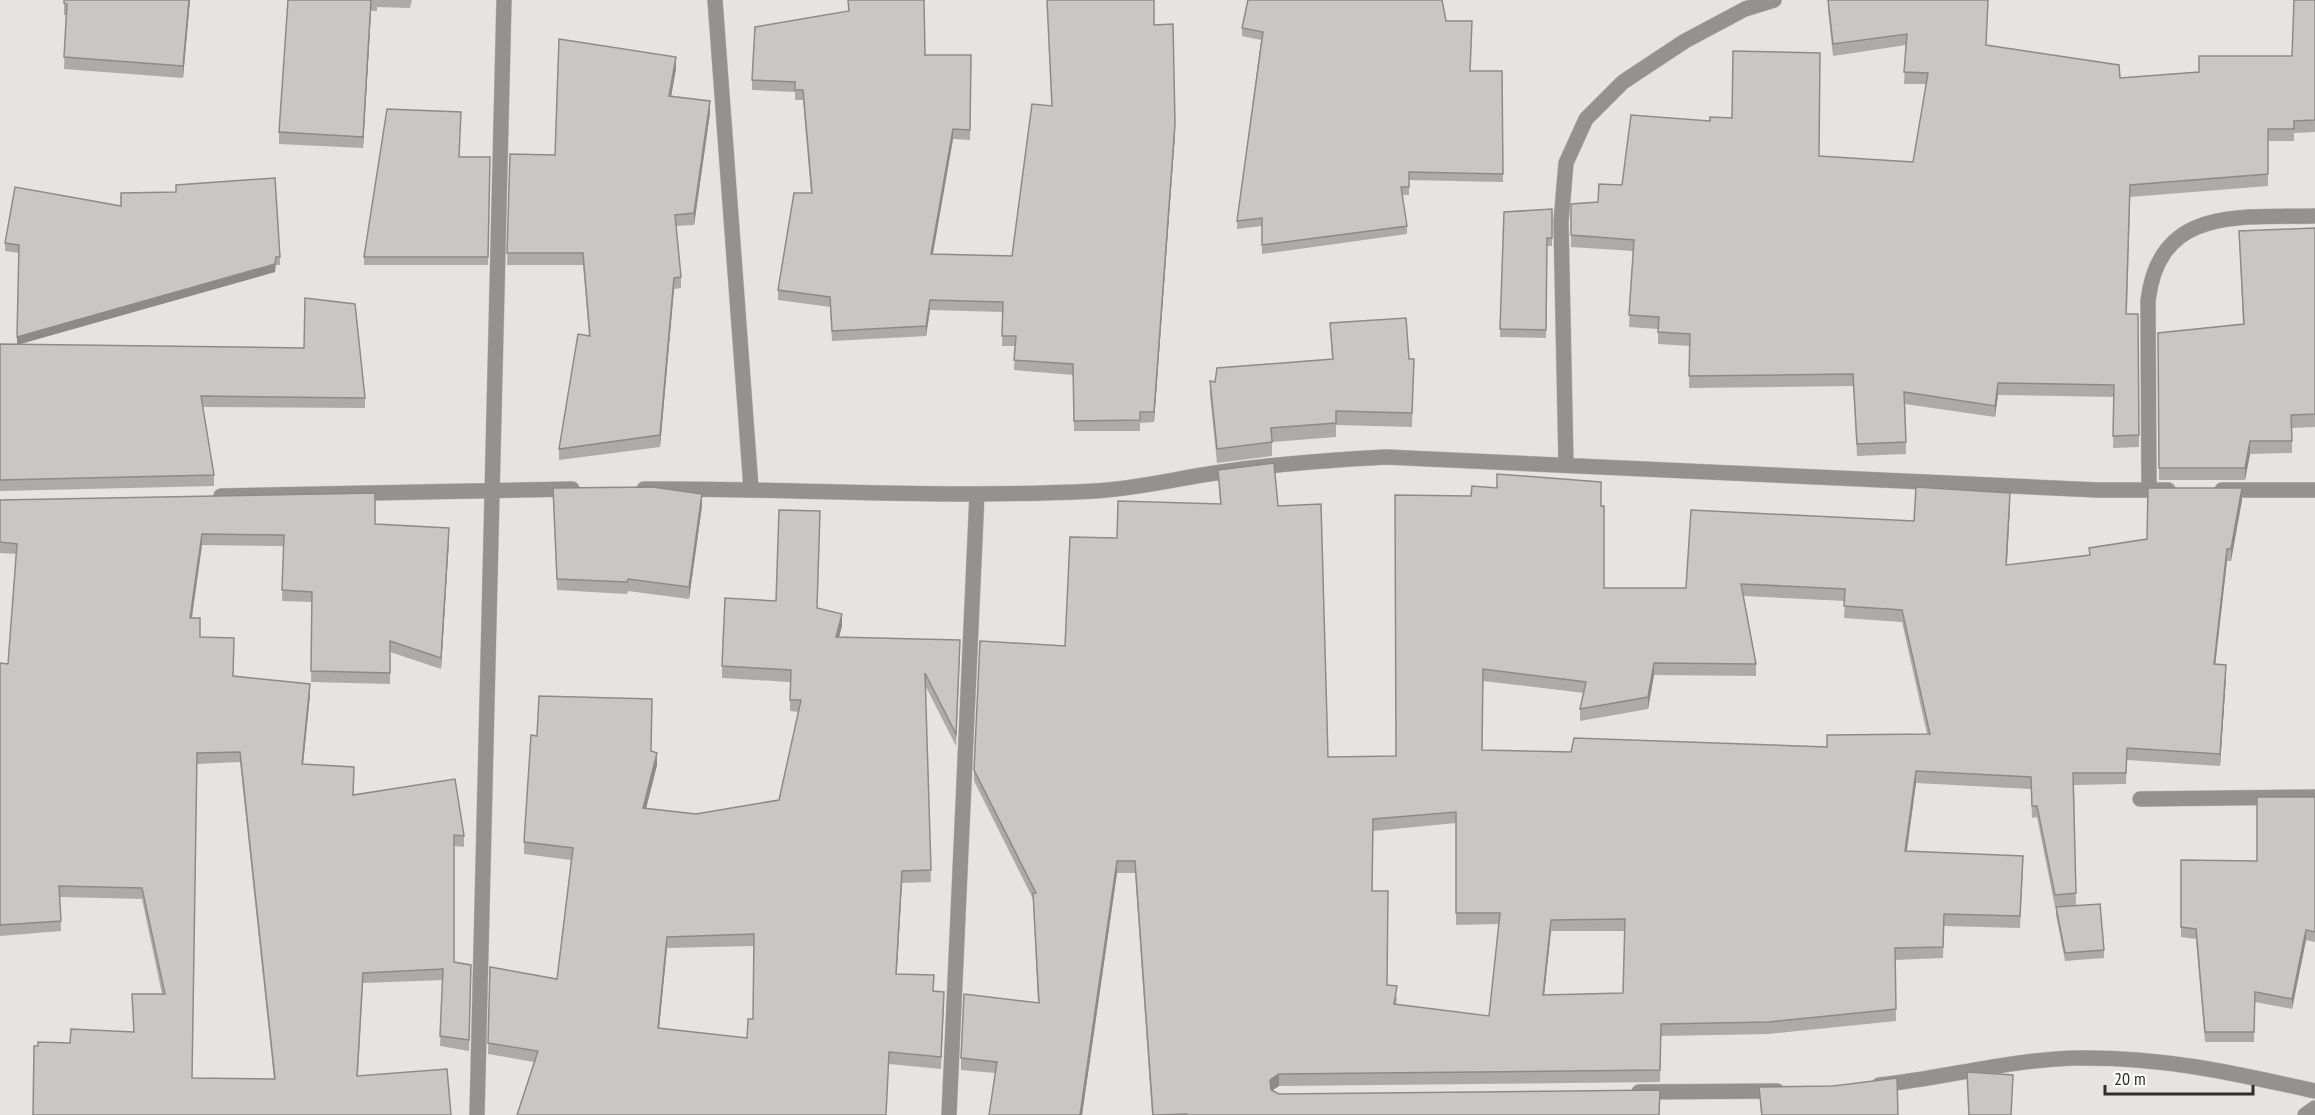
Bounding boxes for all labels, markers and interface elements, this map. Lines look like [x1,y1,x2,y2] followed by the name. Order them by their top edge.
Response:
[2105,1058,2254,1096] scale bar
[2114,1067,2146,1090] text: 20 m

